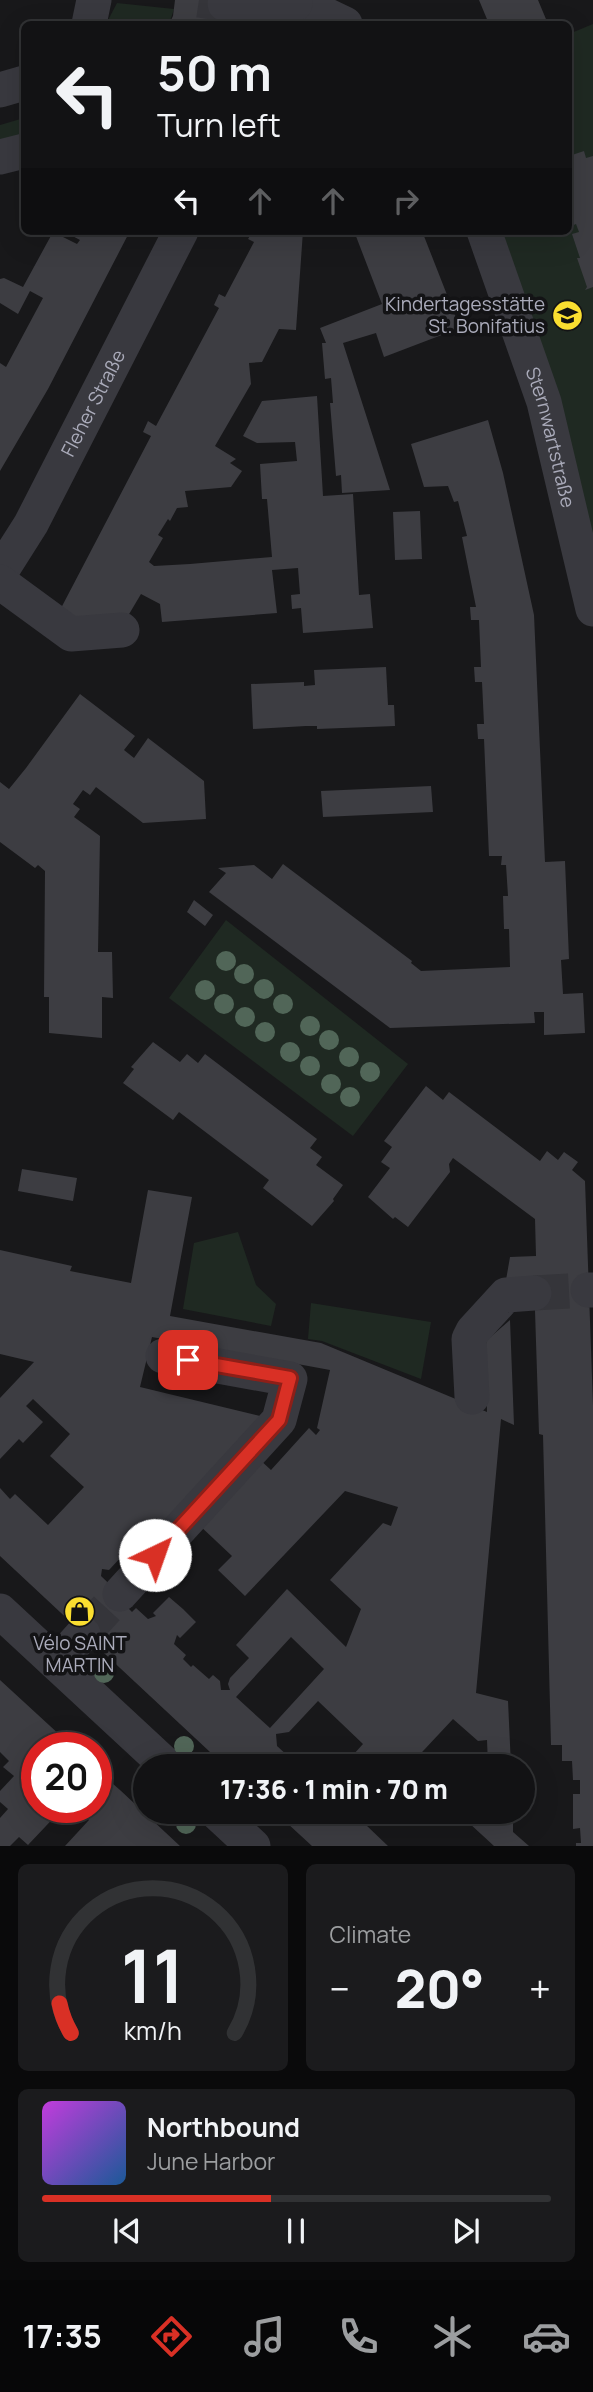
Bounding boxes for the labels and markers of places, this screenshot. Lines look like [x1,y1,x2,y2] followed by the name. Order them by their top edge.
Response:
[385,291,545,339] place label: Kindertagesstätte St. Bonifatius
[551,298,585,332] school or university icon: Kindertagesstätte St. Bonifatius
[158,1330,218,1390] pin
[63,1595,97,1629] shop icon: Vélo SAINT MARTIN
[33,1630,128,1678] place label: Vélo SAINT MARTIN

